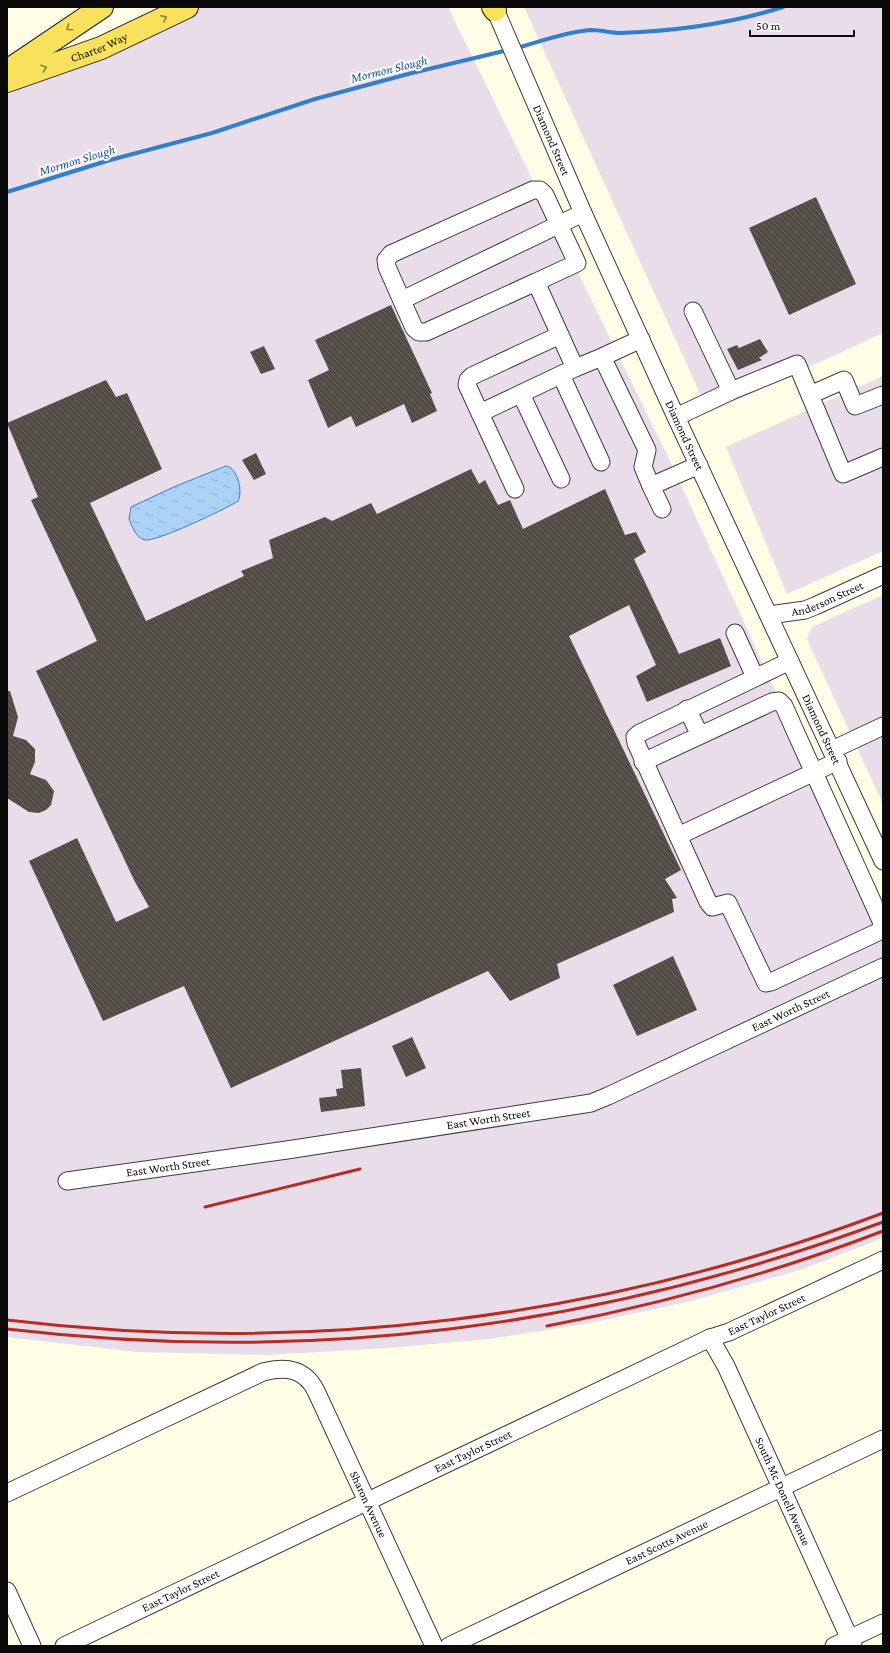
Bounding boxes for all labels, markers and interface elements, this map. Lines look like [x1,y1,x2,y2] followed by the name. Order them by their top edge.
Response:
[750,12,854,38] scale bar
[159,15,167,23] one-way arrow
[756,19,781,33] text: 50 m
[66,23,73,31] one-way arrow
[69,29,130,65] street label: Charter Way
[348,52,429,86] water label: Mormon Slough
[40,65,47,73] one-way arrow
[530,103,573,178] street label: Diamond Street
[36,141,117,179] water label: Mormon Slough
[662,398,707,474] street label: Diamond Street
[791,578,866,619] street label: Anderson Street
[799,692,844,767] street label: Diamond Street
[749,986,833,1035] street label: East Worth Street
[446,1105,532,1132] street label: East Worth Street
[125,1154,212,1180] street label: East Worth Street
[726,1290,808,1339] street label: East Taylor Street
[432,1426,515,1475] street label: East Taylor Street
[752,1435,814,1548] street label: South Mc Donell Avenue
[347,1469,390,1540] street label: Sharon Avenue
[623,1517,710,1568] street label: East Scotts Avenue
[140,1566,222,1615] street label: East Taylor Street

